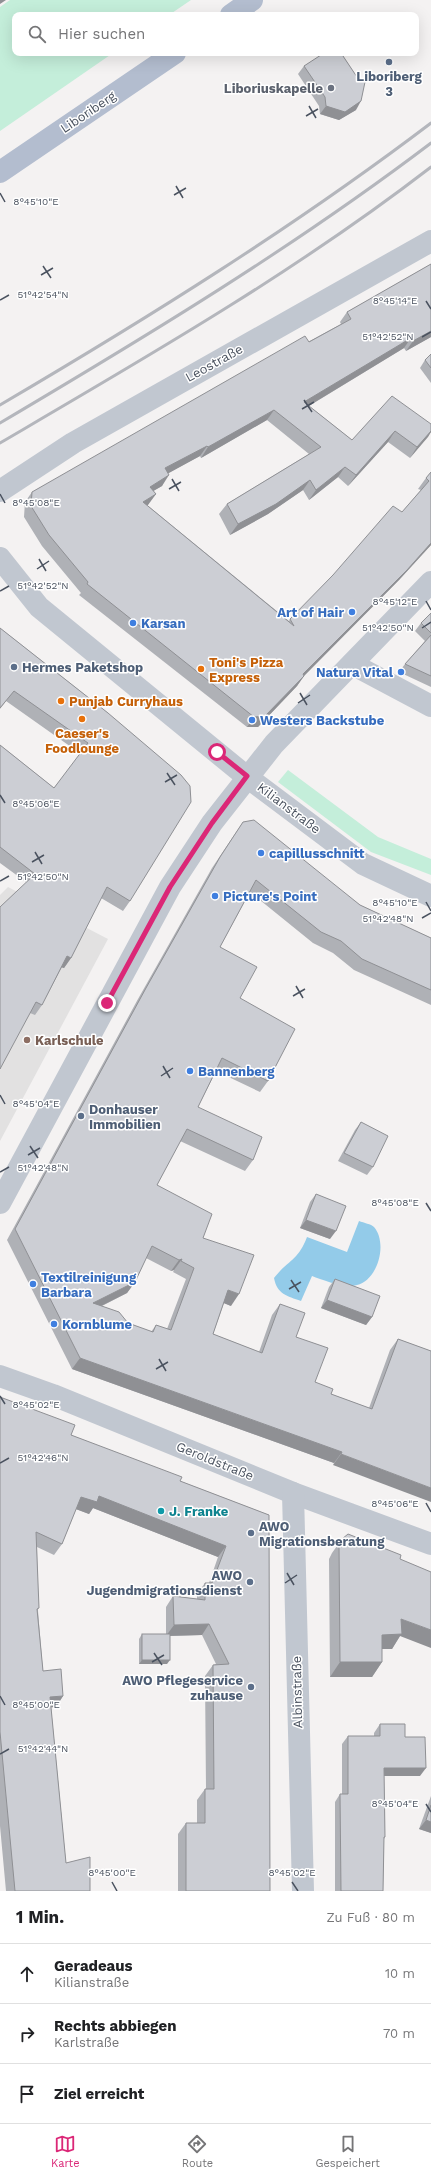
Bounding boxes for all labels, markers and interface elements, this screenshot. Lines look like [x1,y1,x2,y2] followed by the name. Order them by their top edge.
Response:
[12,12,419,56] search box
[26,23,48,45] icon: search
[58,25,145,43] text: Hier suchen
[384,57,394,67] marker: Liboriberg 3
[356,69,422,99] place label: Liboriberg 3
[224,81,323,96] place label: Liboriuskapelle
[326,83,336,93] marker: Liboriuskapelle
[57,88,119,136] street label: Liboriberg
[13,196,59,207] text: 8°45'10"E
[17,289,69,300] text: 51°42'54"N
[373,295,417,306] text: 8°45'14"E
[362,331,414,342] text: 51°42'52"N
[183,341,245,385] street label: Leostraße
[12,497,60,508] text: 8°45'08"E
[17,580,69,591] text: 51°42'52"N
[373,596,417,607] text: 8°45'12"E
[277,605,344,620] place label: Art of Hair
[347,607,357,617] marker: Art of Hair
[141,616,185,631] place label: Karsan
[128,618,138,628] marker: Karsan
[362,622,414,633] text: 51°42'50"N
[209,655,284,685] place label: Toni's Pizza Express
[22,660,143,675] place label: Hermes Paketshop
[9,662,19,672] marker: Hermes Paketshop
[196,664,206,674] marker: Toni's Pizza Express
[316,665,394,680] place label: Natura Vital
[396,667,406,677] marker: Natura Vital
[69,694,183,709] place label: Punjab Curryhaus
[56,696,66,706] marker: Punjab Curryhaus
[260,713,385,728] place label: Westers Backstube
[77,714,87,724] marker: Caeser's Foodlounge
[247,715,257,725] marker: Westers Backstube
[45,726,119,756] place label: Caeser's Foodlounge
[208,743,226,761] route start
[254,779,324,837] street label: Kilianstraße
[12,798,60,809] text: 8°45'06"E
[269,846,365,861] place label: capillusschnitt
[256,848,266,858] marker: capillusschnitt
[17,871,69,882] text: 51°42'50"N
[223,889,317,904] place label: Picture's Point
[210,891,220,901] marker: Picture's Point
[372,897,418,908] text: 8°45'10"E
[362,913,414,924] text: 51°42'48"N
[98,994,116,1012] route end
[35,1033,104,1048] place label: Karlschule
[22,1035,32,1045] marker: Karlschule
[198,1064,275,1079] place label: Bannenberg
[185,1066,195,1076] marker: Bannenberg
[12,1098,60,1109] text: 8°45'04"E
[89,1102,161,1132] place label: Donhauser Immobilien
[76,1111,86,1121] marker: Donhauser Immobilien
[17,1162,69,1173] text: 51°42'48"N
[371,1197,419,1208] text: 8°45'08"E
[41,1270,137,1300] place label: Textilreinigung Barbara
[28,1279,38,1289] marker: Textilreinigung Barbara
[62,1317,133,1332] place label: Kornblume
[49,1319,59,1329] marker: Kornblume
[12,1399,60,1410] text: 8°45'02"E
[174,1439,256,1483] street label: Geroldstraße
[18,1452,69,1463] text: 51°42'46"N
[371,1498,419,1509] text: 8°45'06"E
[169,1504,229,1519] place label: J. Franke
[156,1506,166,1516] marker: J. Franke
[259,1519,385,1549] place label: AWO Migrationsberatung
[246,1528,256,1538] marker: AWO Migrationsberatung
[87,1568,242,1598] place label: AWO Jugendmigrationsdienst
[245,1577,255,1587] marker: AWO Jugendmigrationsdienst
[289,1656,305,1728] street label: Albinstraße
[122,1673,243,1703] place label: AWO Pflegeservice zuhause
[246,1682,256,1692] marker: AWO Pflegeservice zuhause
[12,1699,60,1710] text: 8°45'00"E
[18,1743,68,1754] text: 51°42'44"N
[371,1798,419,1809] text: 8°45'04"E
[88,1867,136,1878] text: 8°45'00"E
[268,1867,316,1878] text: 8°45'02"E
[16,1907,64,1927] text: 1 Min.
[326,1910,415,1925] text: Zu Fuß · 80 m
[54,1957,133,1975] text: Geradeaus
[16,1963,38,1985] icon: ahead
[385,1966,415,1981] text: 10 m
[54,1975,129,1990] text: Kilianstraße
[54,2017,176,2035] text: Rechts abbiegen
[16,2023,38,2045] icon: right
[383,2026,415,2041] text: 70 m
[54,2035,119,2050] text: Karlstraße
[16,2083,38,2105] icon: arrive
[54,2085,144,2103] text: Ziel erreicht
[51,2133,80,2170] tab: Karte
[182,2133,213,2170] tab: Route
[315,2133,380,2170] tab: Gespeichert

